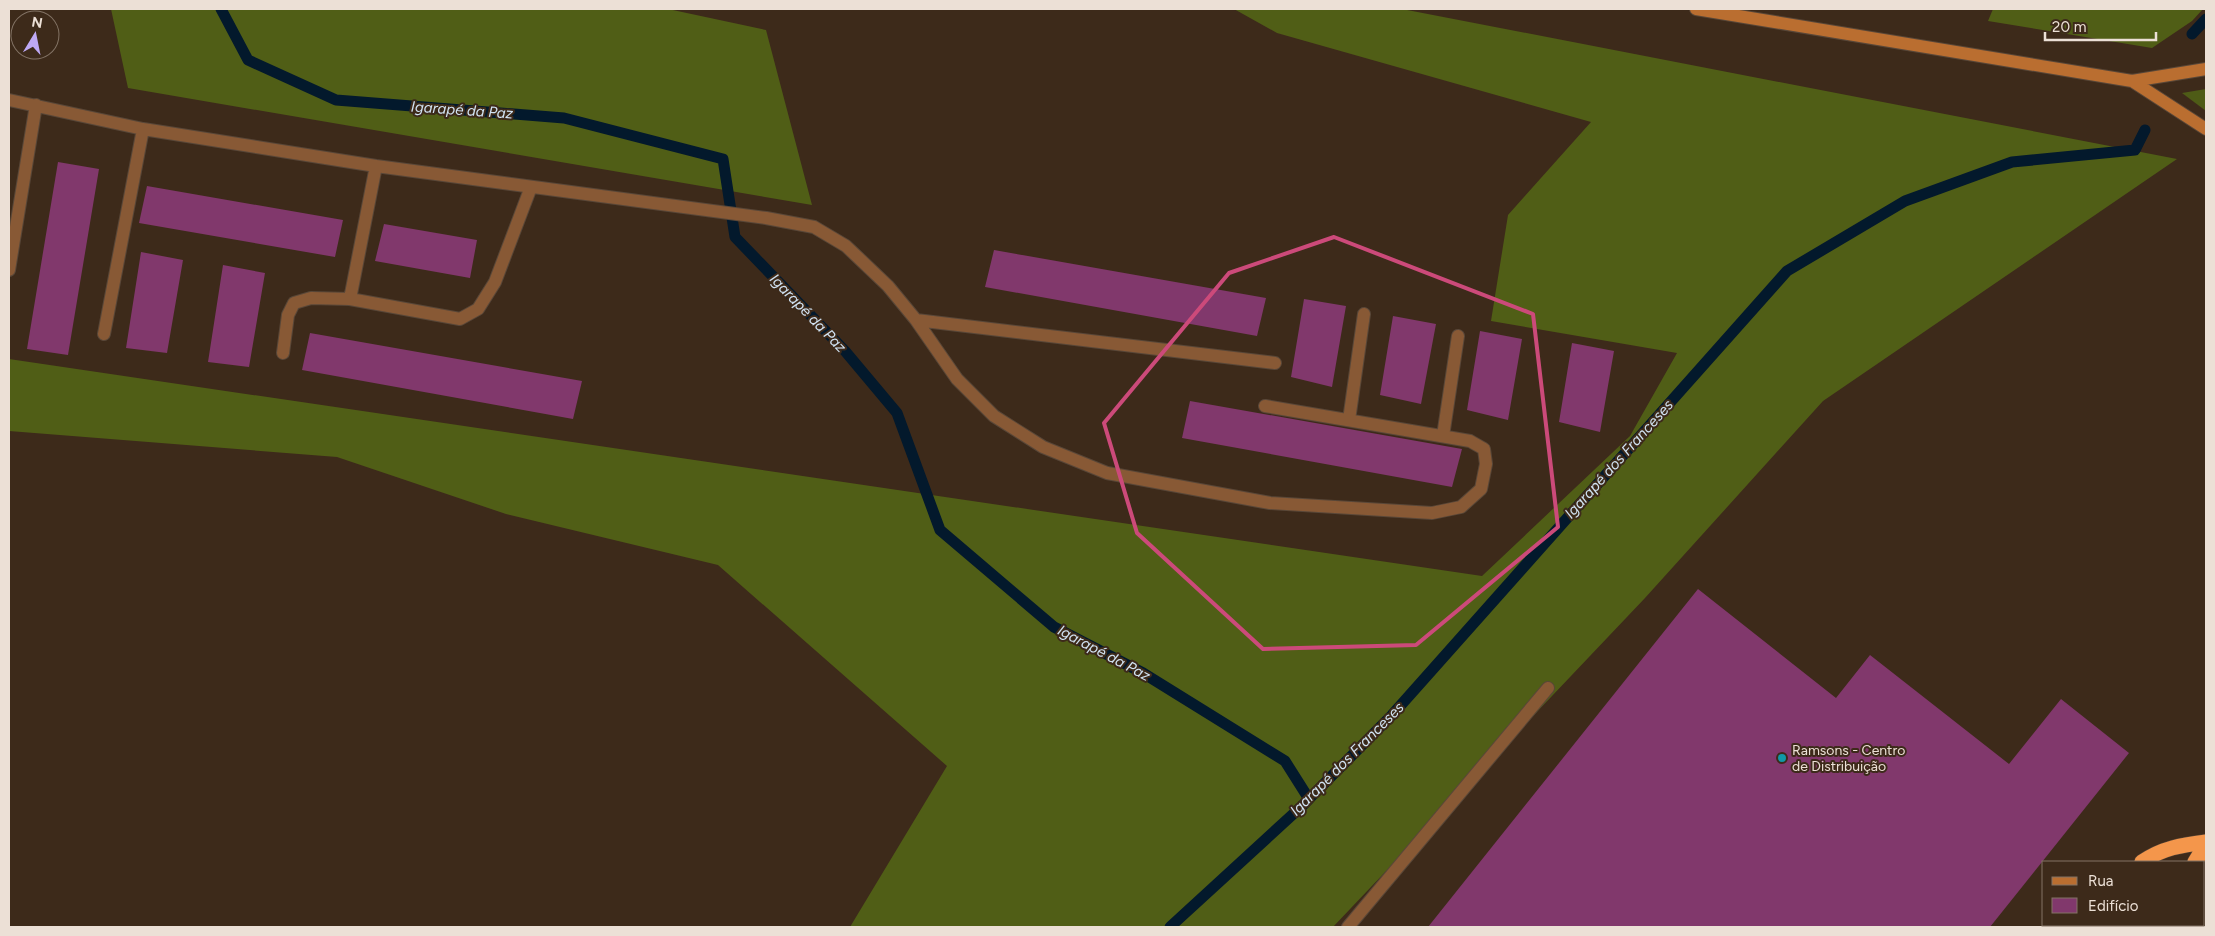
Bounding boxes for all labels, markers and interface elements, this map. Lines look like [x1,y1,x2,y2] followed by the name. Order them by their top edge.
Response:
[10,10,60,60] north arrow
[2045,10,2156,42] scale bar
[30,13,44,32] text: N
[2052,18,2086,36] text: 20 m
[410,97,514,123] water label: Igarapé da Paz
[766,270,850,357] water label: Igarapé da Paz
[1561,396,1677,522] water label: Igarapé dos Franceses
[1055,621,1154,685] water label: Igarapé da Paz
[1286,698,1408,820] water label: Igarapé dos Franceses
[1792,742,1905,775] place label: Ramsons - Centro de Distribuição
[1776,752,1788,764] marker: Ramsons - Centro de Distribuição
[2042,861,2205,926] legend
[2088,872,2113,890] text: Rua
[2088,897,2139,915] text: Edifício

